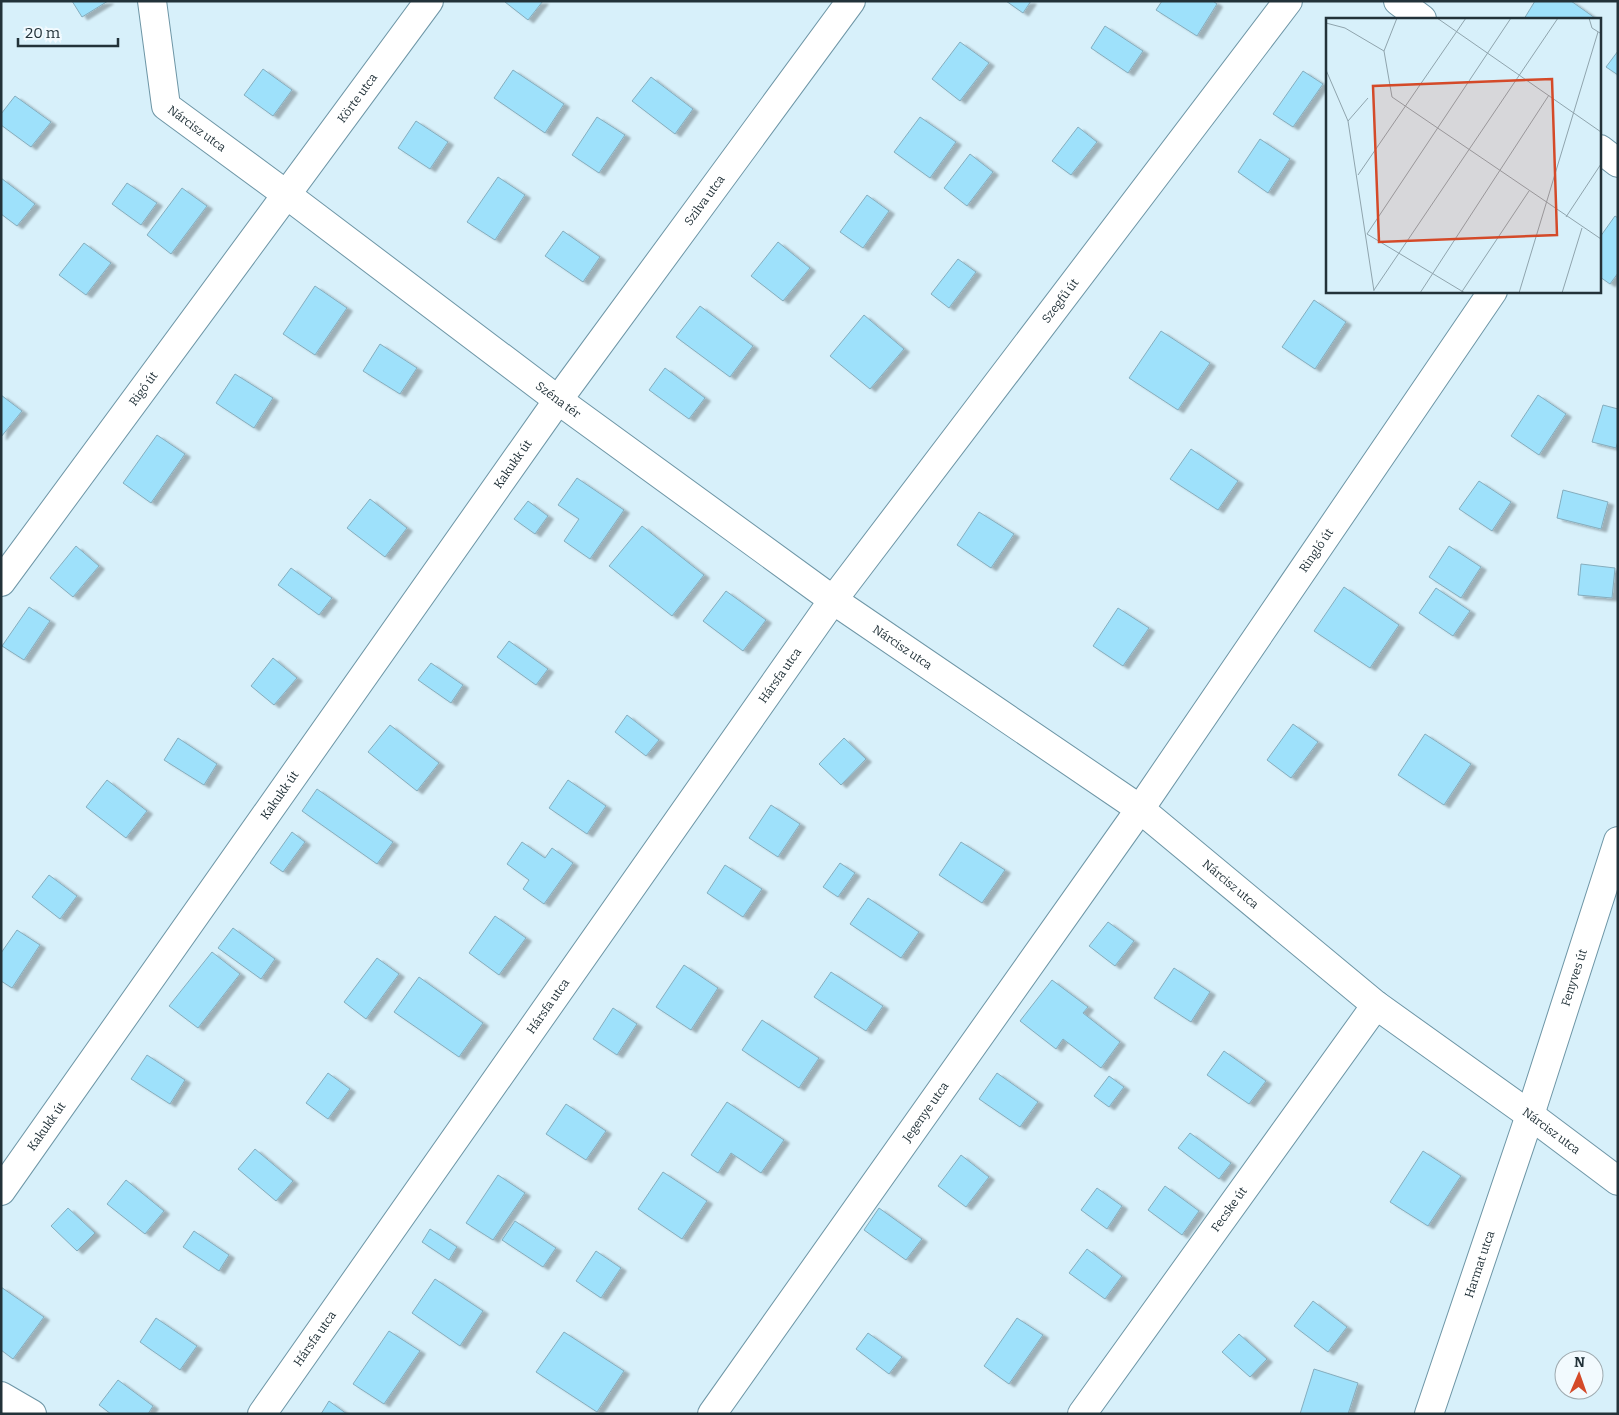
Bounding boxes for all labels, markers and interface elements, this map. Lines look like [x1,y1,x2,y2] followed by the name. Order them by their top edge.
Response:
[18,15,118,47] scale bar
[1326,18,1602,292] inset map
[25,24,61,42] text: 20 m
[335,70,380,125] street label: Körte utca
[165,103,229,155] street label: Nárcisz utca
[681,172,728,228] street label: Szilva utca
[1039,275,1082,326] street label: Szegfű út
[126,368,161,409] street label: Rigó út
[533,379,584,421] street label: Széna tér
[491,437,535,491] street label: Kakukk út
[1296,525,1336,575] street label: Ringló út
[870,622,935,673] street label: Nárcisz utca
[756,645,804,706] street label: Hársfa utca
[258,768,302,822] street label: Kakukk út
[1200,857,1262,912] street label: Nárcisz utca
[1558,947,1590,1008] street label: Fenyves út
[524,976,572,1037] street label: Hársfa utca
[899,1079,952,1145] street label: Jegenye utca
[25,1099,69,1153] street label: Kakukk út
[1520,1105,1583,1157] street label: Nárcisz utca
[1208,1184,1250,1235] street label: Fecske út
[1462,1228,1498,1300] street label: Harmat utca
[291,1308,339,1369] street label: Hársfa utca
[1554,1350,1604,1400] north arrow
[1574,1354,1585,1371] text: N

